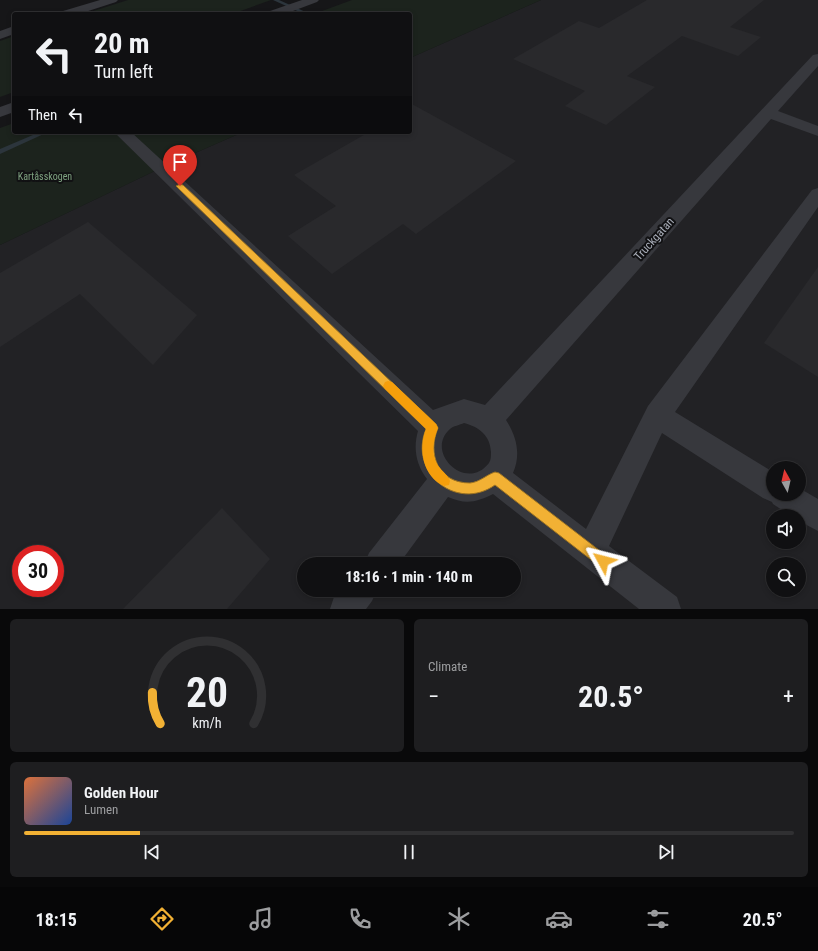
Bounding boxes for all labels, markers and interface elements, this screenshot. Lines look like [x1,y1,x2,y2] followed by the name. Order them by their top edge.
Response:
[94,27,150,60] text: 20 m
[28,28,80,80] icon: left
[94,61,153,82] text: Turn left
[65,104,87,126] icon: left
[28,106,57,124] text: Then
[163,145,197,186] pin
[169,151,191,173] icon: arrive
[18,171,72,182] park label: Kartåsskogen
[631,215,677,263] street label: Truckgatan
[766,461,806,501] north arrow
[766,461,806,597] map controls
[766,509,806,549] button: sound
[582,540,624,582] position arrow
[12,545,64,597] speed limit sign: 30
[766,557,806,597] button: search
[345,568,473,586] text: 18:16 · 1 min · 140 m
[428,659,467,674] text: Climate
[186,667,228,716] text: 20
[578,679,644,714] text: 20.5°
[428,684,439,709] text: −
[783,684,794,709] text: +
[192,714,222,730] text: km/h
[84,784,159,802] text: Golden Hour
[84,802,118,817] text: Lumen
[141,841,163,863] icon: previous
[398,841,420,863] icon: pause
[655,841,677,863] icon: next
[148,905,176,933] icon: directions
[247,905,275,933] icon: music
[346,905,374,933] icon: phone
[445,905,473,933] icon: climate
[545,905,573,933] icon: car
[644,905,672,933] icon: filters
[36,909,77,930] text: 18:15
[743,909,782,930] text: 20.5°

